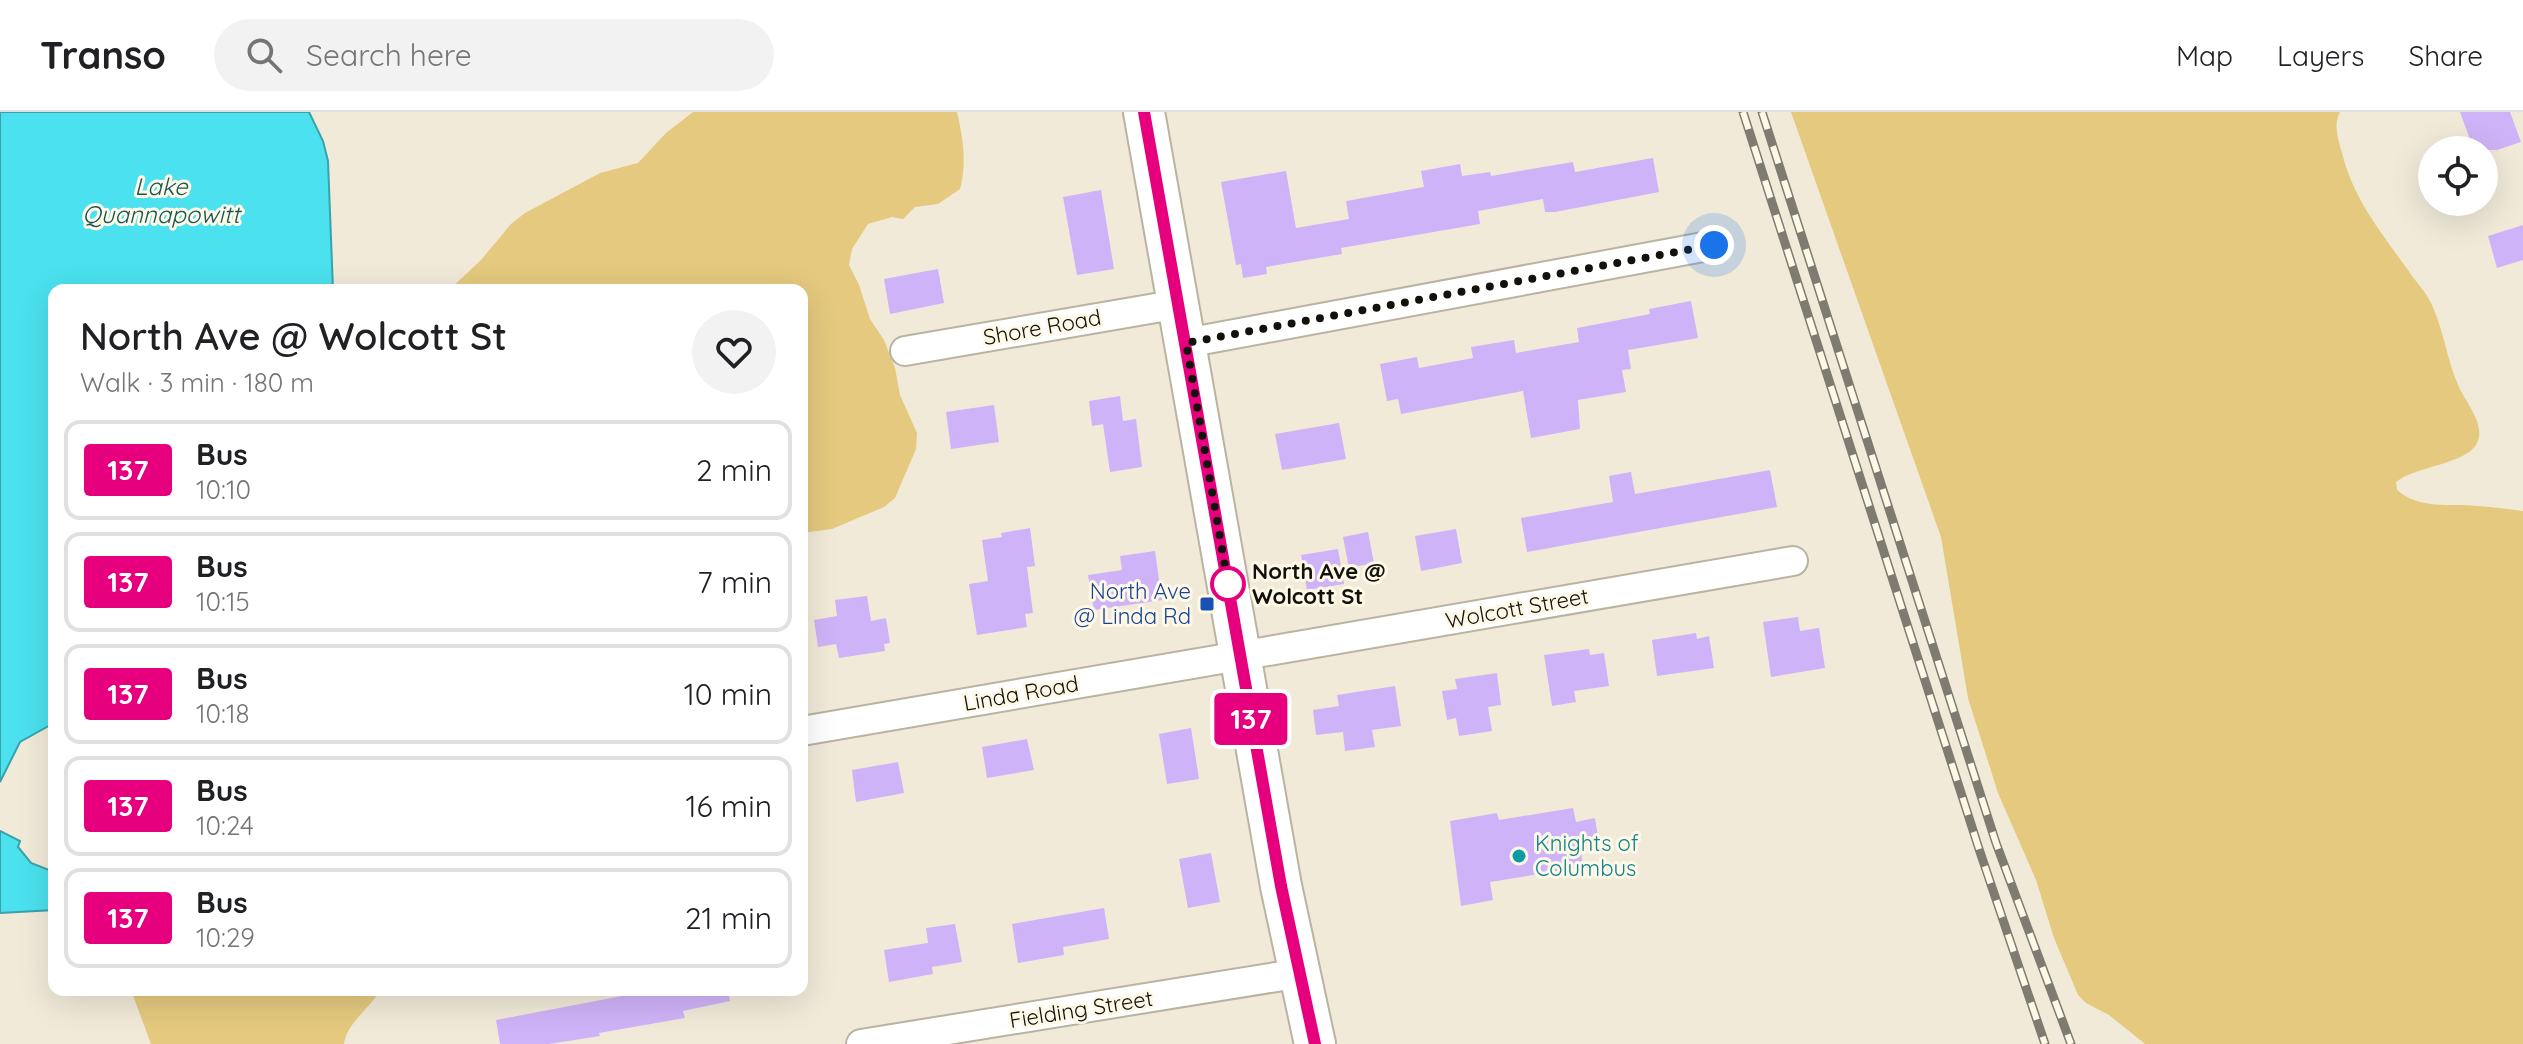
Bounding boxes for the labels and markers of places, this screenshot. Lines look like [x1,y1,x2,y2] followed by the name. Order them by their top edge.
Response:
[1252,557,1386,610] place label: North Ave @ Wolcott St
[1211,567,1245,601] marker: North Ave @ Wolcott St
[1074,577,1191,630] place label: North Ave @ Linda Rd
[1198,595,1216,613] marker: North Ave @ Linda Rd
[1535,829,1639,882] place label: Knights of Columbus
[1510,847,1528,865] marker: Knights of Columbus

